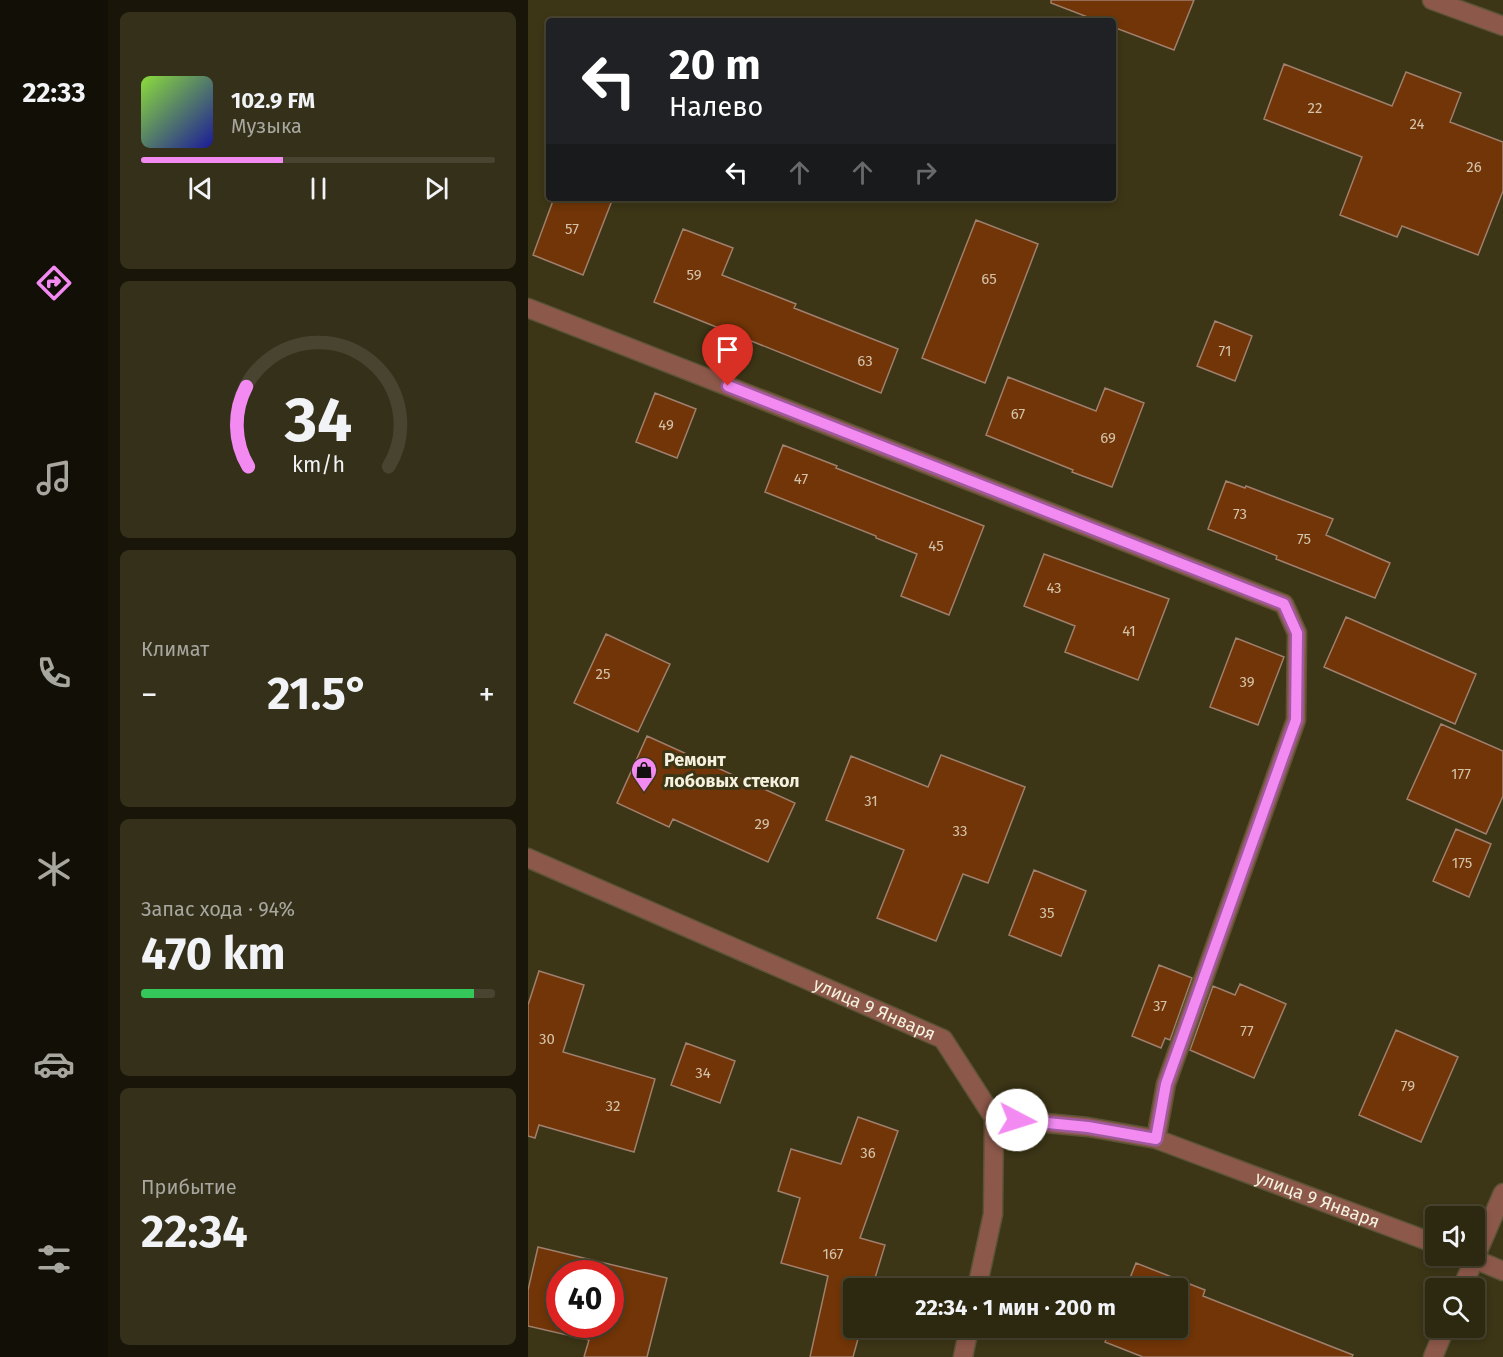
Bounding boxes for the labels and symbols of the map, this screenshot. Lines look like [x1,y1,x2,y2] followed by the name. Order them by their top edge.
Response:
[1308,99,1322,117] house number: 22
[1409,115,1425,133] house number: 24
[1466,158,1482,176] house number: 26
[565,220,579,238] house number: 57
[686,266,702,284] house number: 59
[981,270,997,288] house number: 65
[702,324,753,386] pin
[1219,342,1231,360] house number: 71
[857,352,873,370] house number: 63
[1011,405,1025,423] house number: 67
[658,416,674,434] house number: 49
[1100,429,1116,447] house number: 69
[794,470,808,488] house number: 47
[1233,505,1247,523] house number: 73
[1297,530,1311,548] house number: 75
[928,537,944,555] house number: 45
[1046,579,1062,597] house number: 43
[1122,622,1136,640] house number: 41
[596,665,610,683] house number: 25
[1239,673,1255,691] house number: 39
[664,749,800,792] place label: Ремонт лобовых стекол
[629,755,659,793] shop icon: Ремонт лобовых стекол
[1451,765,1471,783] house number: 177
[864,792,878,810] house number: 31
[754,815,770,833] house number: 29
[953,822,967,840] house number: 33
[1452,854,1472,872] house number: 175
[1039,904,1055,922] house number: 35
[810,973,939,1045] street label: улица 9 Января
[1153,997,1167,1015] house number: 37
[1240,1022,1254,1040] house number: 77
[539,1030,555,1048] house number: 30
[695,1064,711,1082] house number: 34
[1401,1077,1415,1095] house number: 79
[985,1088,1049,1152] position arrow
[606,1097,620,1115] house number: 32
[860,1144,876,1162] house number: 36
[1252,1166,1383,1233] street label: улица 9 Января
[823,1245,844,1263] house number: 167
[546,1260,624,1338] speed limit sign: 40

